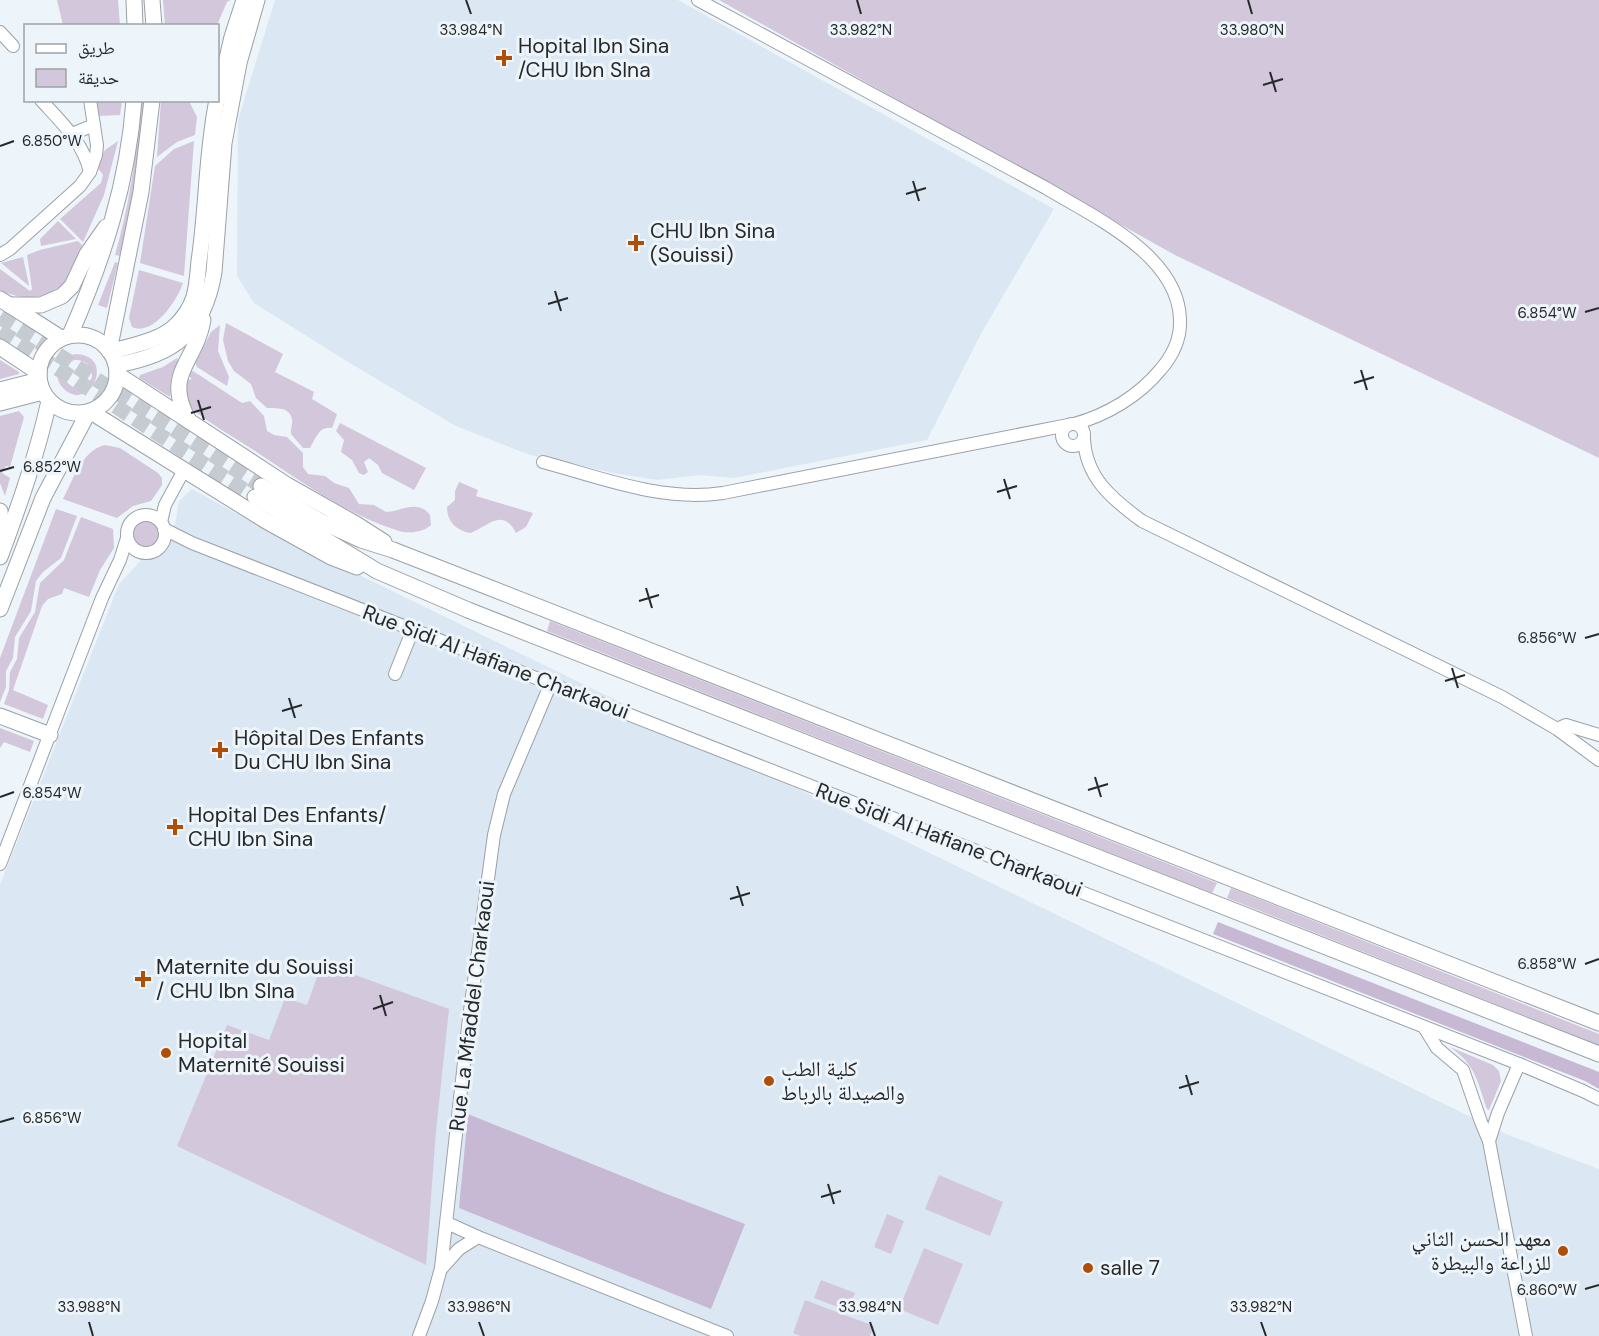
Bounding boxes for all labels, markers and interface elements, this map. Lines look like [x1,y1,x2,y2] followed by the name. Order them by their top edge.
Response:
[439,20,503,40] text: 33.984°N
[830,20,892,40] text: 33.982°N
[1220,20,1284,40] text: 33.980°N
[24,24,219,102] legend
[518,32,669,84] place label: Hopital Ibn Sina /CHU Ibn SIna
[78,36,115,60] text: طريق
[495,49,513,67] marker: Hopital Ibn Sina /CHU Ibn SIna
[78,66,119,90] text: حديقة
[22,131,82,151] text: 6.850°W
[650,217,775,269] place label: CHU Ibn Sina (Souissi)
[627,234,645,252] marker: CHU Ibn Sina (Souissi)
[1518,303,1577,323] text: 6.854°W
[23,457,82,477] text: 6.852°W
[359,598,633,726] street label: Rue Sidi Al Hafiane Charkaoui
[1517,628,1577,648] text: 6.856°W
[234,724,424,776] place label: Hôpital Des Enfants Du CHU Ibn Sina
[211,741,229,759] marker: Hôpital Des Enfants Du CHU Ibn Sina
[812,776,1086,904] street label: Rue Sidi Al Hafiane Charkaoui
[23,783,82,803] text: 6.854°W
[188,801,387,853] place label: Hopital Des Enfants/ CHU Ibn Sina
[166,818,184,836] marker: Hopital Des Enfants/ CHU Ibn Sina
[443,879,501,1133] street label: Rue La Mfaddel Charkaoui
[156,953,354,1005] place label: Maternite du Souissi / CHU Ibn SIna
[1518,954,1577,974] text: 6.858°W
[134,970,152,988] marker: Maternite du Souissi / CHU Ibn SIna
[178,1027,345,1079] place label: Hopital Maternité Souissi
[159,1046,173,1060] marker: Hopital Maternité Souissi
[781,1055,905,1107] place label: كلية الطب والصيدلة بالرباط
[762,1074,776,1088] marker: كلية الطب والصيدلة بالرباط
[22,1108,82,1128] text: 6.856°W
[1411,1225,1551,1277] place label: معهد الحسن الثاني للزراعة والبيطرة
[1556,1244,1570,1258] marker: معهد الحسن الثاني للزراعة والبيطرة
[1100,1254,1160,1282] place label: salle 7
[1081,1261,1095,1275] marker: salle 7
[1517,1280,1578,1300] text: 6.860°W
[57,1297,121,1317] text: 33.988°N
[447,1297,511,1317] text: 33.986°N
[838,1297,902,1317] text: 33.984°N
[1230,1297,1292,1317] text: 33.982°N

